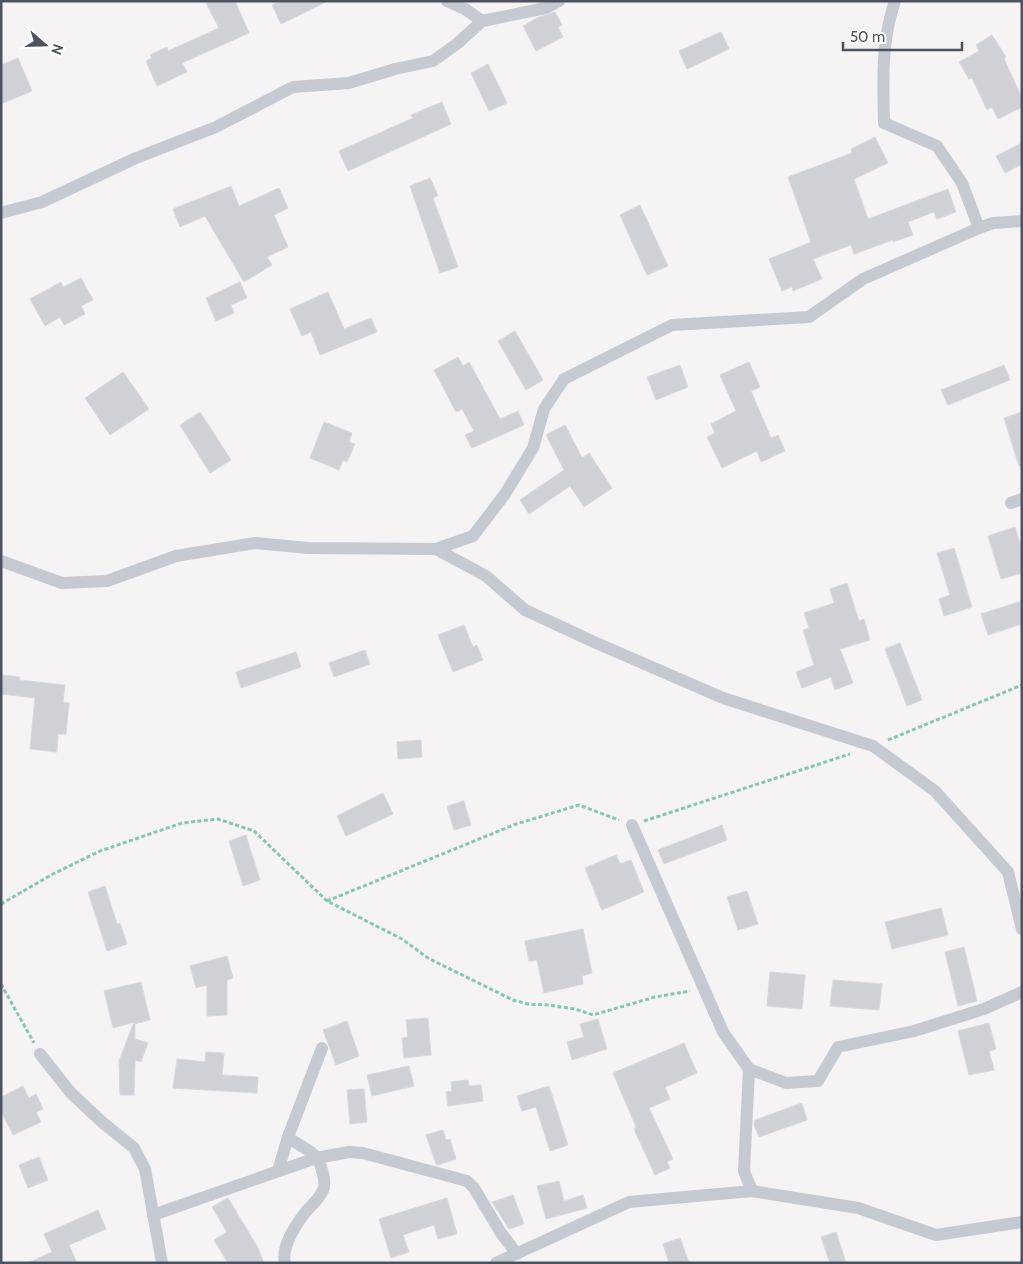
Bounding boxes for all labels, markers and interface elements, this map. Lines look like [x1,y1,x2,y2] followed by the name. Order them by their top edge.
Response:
[20,20,70,70] north arrow
[843,20,962,52] scale bar
[850,28,885,46] text: 50 m
[47,42,67,57] text: N

